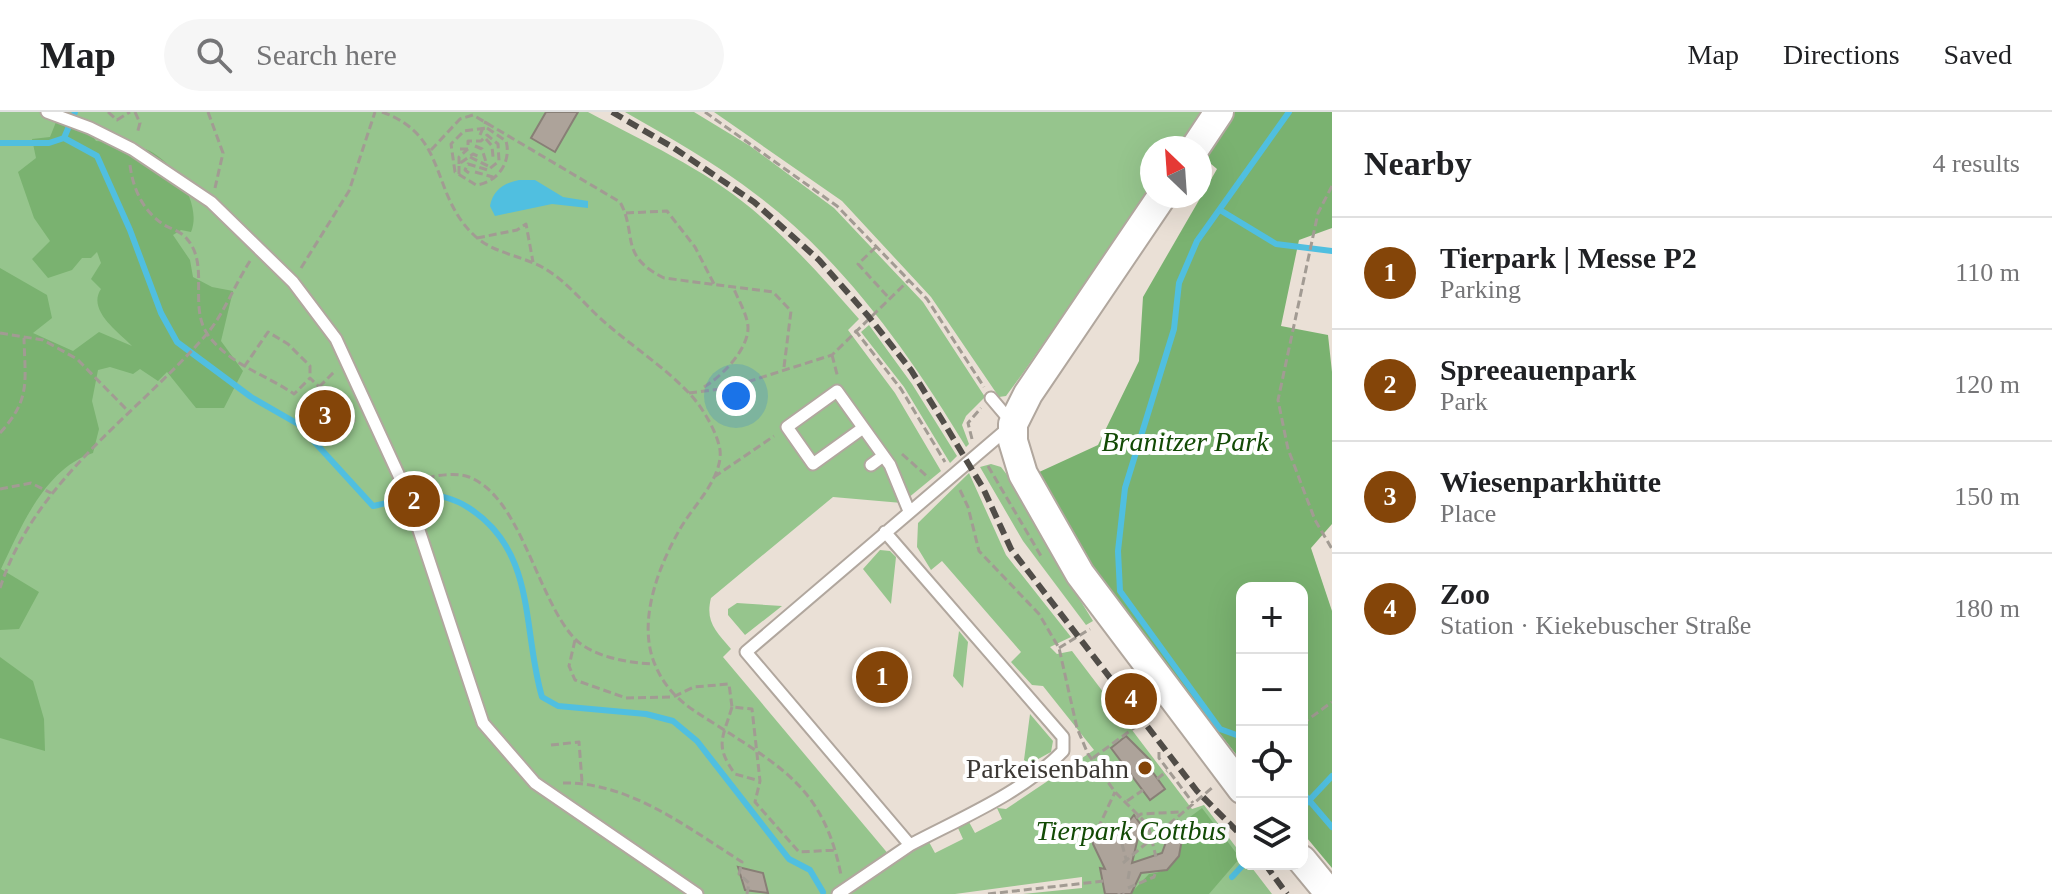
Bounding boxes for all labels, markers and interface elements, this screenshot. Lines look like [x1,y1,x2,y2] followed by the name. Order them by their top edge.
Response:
[164,19,724,91] search box
[192,33,236,77] icon: search
[40,34,116,76] text: Map
[256,38,397,71] text: Search here
[1688,39,1739,70] text: Map
[1783,39,1900,70] text: Directions
[1944,39,2012,70] text: Saved
[1140,136,1212,208] north arrow
[1364,145,1472,182] text: Nearby
[1933,149,2020,178] text: 4 results
[1440,241,1697,274] text: Tierpark | Messe P2
[1384,258,1397,287] text: 1
[1955,258,2020,287] text: 110 m
[1440,275,1521,304] text: Parking
[1440,353,1636,386] text: Spreeauenpark
[1384,370,1397,399] text: 2
[1954,370,2020,399] text: 120 m
[716,376,756,416] your location
[299,386,351,446] pin: 3
[1440,387,1488,416] text: Park
[1101,426,1269,457] park label: Branitzer Park
[1440,465,1661,498] text: Wiesenparkhütte
[388,471,440,531] pin: 2
[1384,482,1397,511] text: 3
[1954,482,2020,511] text: 150 m
[1440,499,1496,528] text: Place
[1440,577,1490,610] text: Zoo
[1236,582,1308,870] map controls
[1236,582,1308,654] button: +
[1384,594,1397,623] text: 4
[1954,594,2020,623] text: 180 m
[1440,611,1751,640] text: Station · Kiekebuscher Straße
[856,647,908,707] pin: 1
[1236,654,1308,726] button: −
[1105,669,1157,729] pin: 4
[1236,726,1308,798] button: locate
[966,753,1129,784] place label: Parkeisenbahn
[1136,759,1154,777] marker: Parkeisenbahn
[1236,798,1308,870] button: layers
[1036,815,1226,846] park label: Tierpark Cottbus

